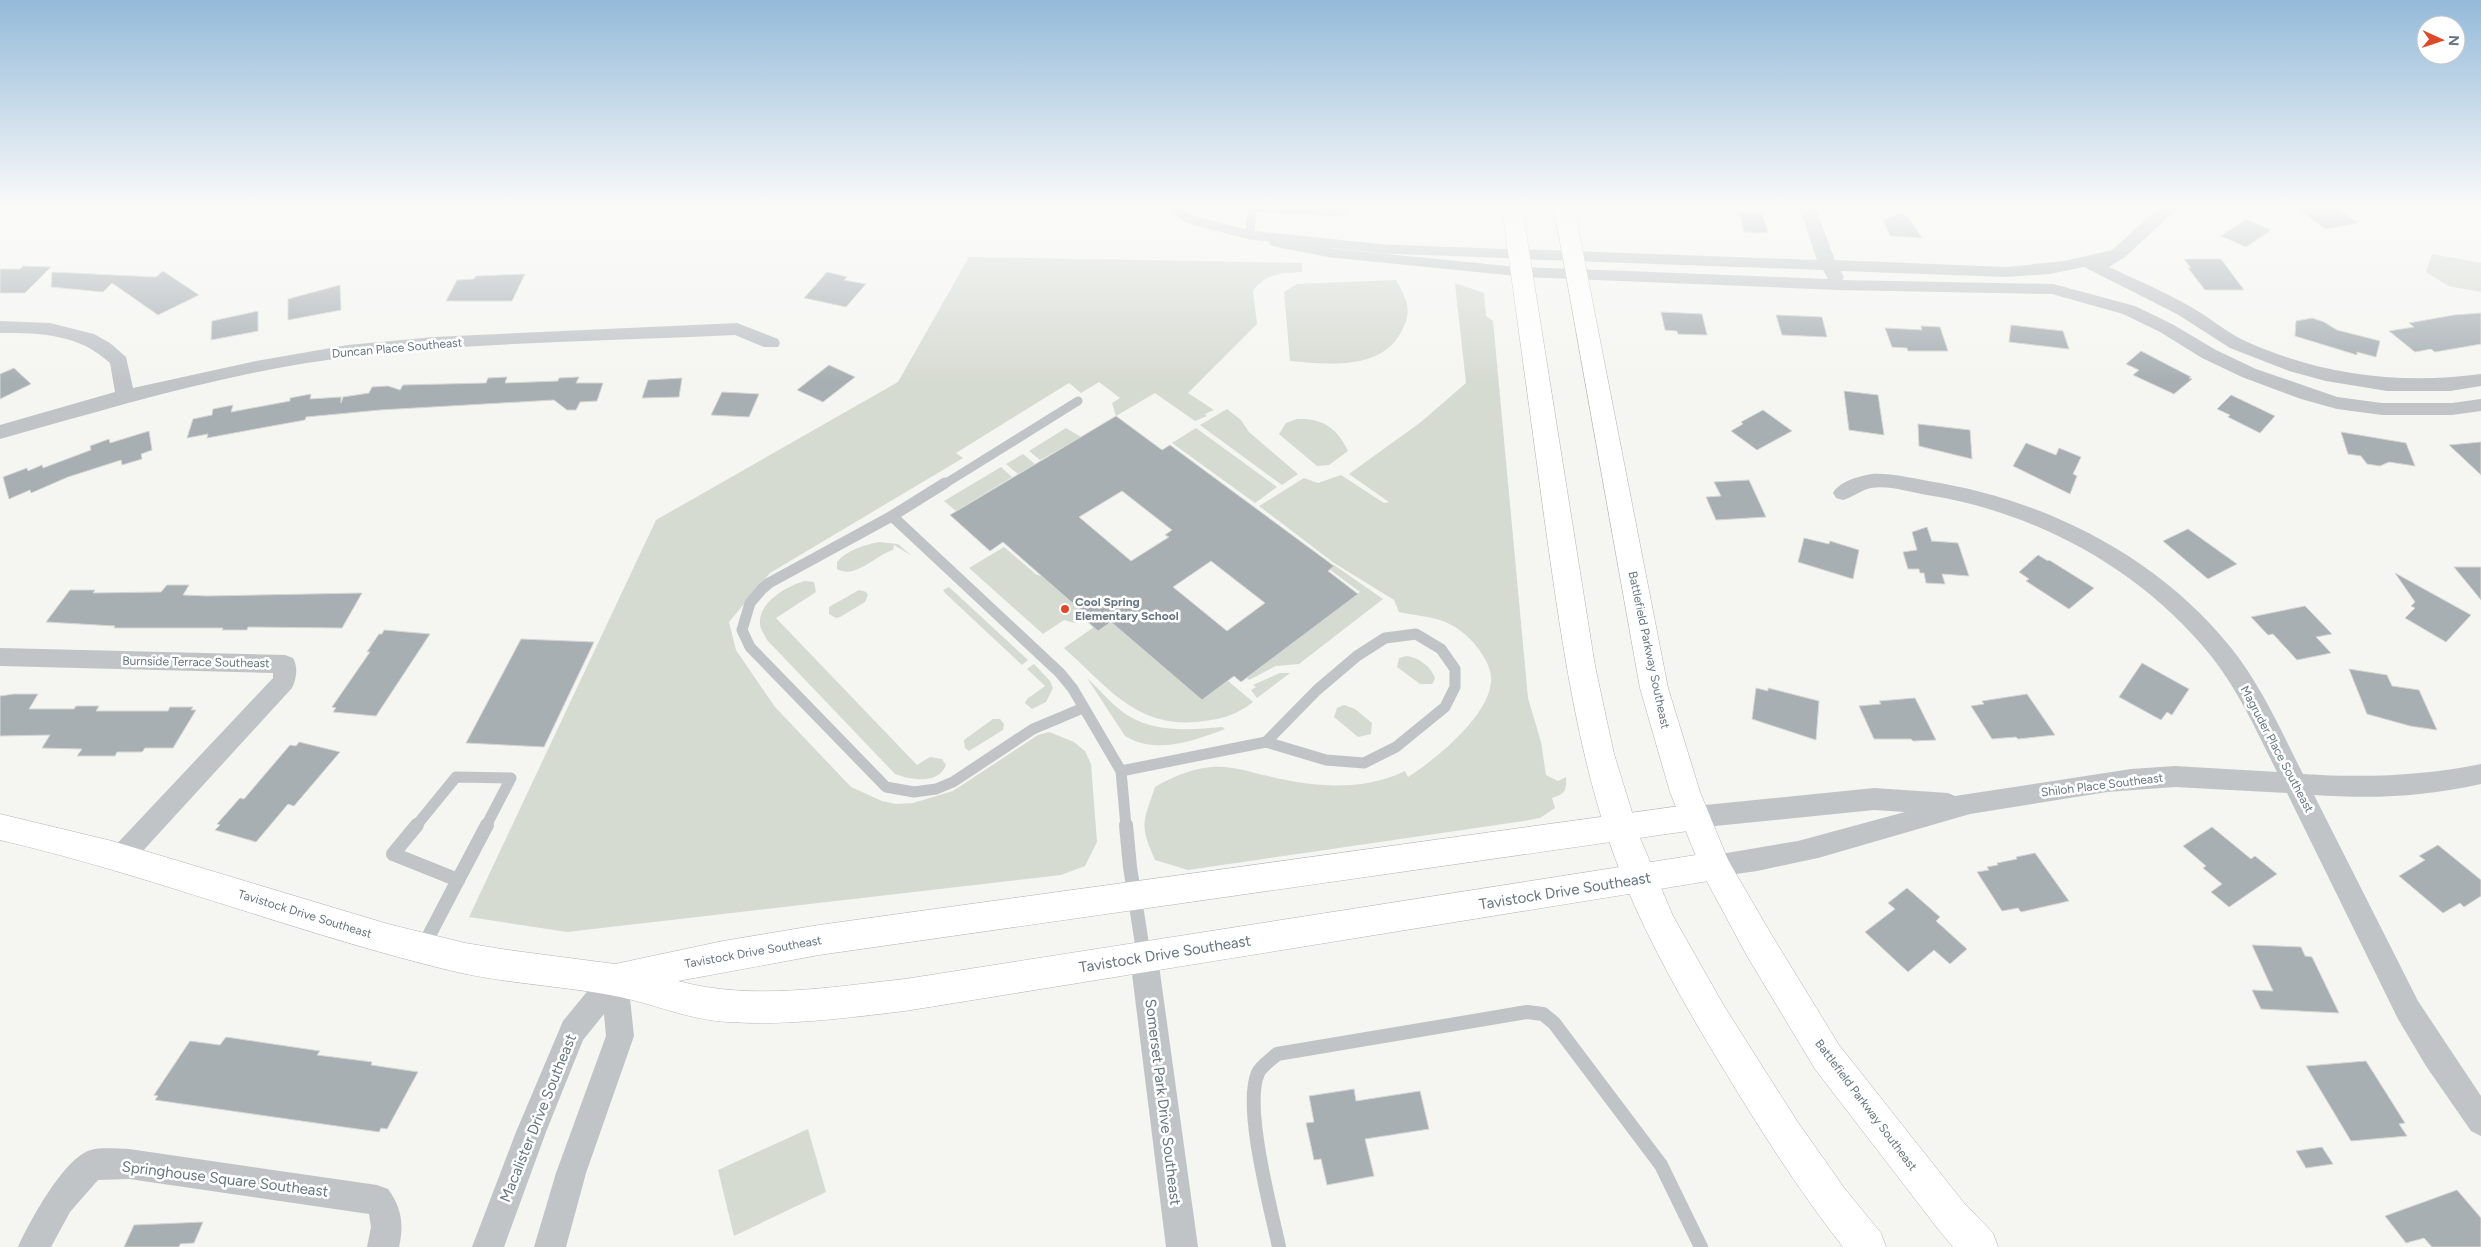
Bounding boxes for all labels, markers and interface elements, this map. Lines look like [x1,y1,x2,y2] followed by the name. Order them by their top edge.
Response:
[2416,15,2466,65] north arrow
[2445,35,2462,47] text: N
[331,335,463,361] street label: Duncan Place Southeast
[1625,570,1673,730] street label: Battlefield Parkway Southeast
[1075,595,1179,623] place label: Cool Spring Elementary School
[1059,603,1071,615] marker: Cool Spring Elementary School
[122,654,270,670] street label: Burnside Terrace Southeast
[2238,683,2317,815] street label: Magruder Place Southeast
[2040,771,2164,799] street label: Shiloh Place Southeast
[1478,868,1653,913] street label: Tavistock Drive Southeast
[236,887,374,941] street label: Tavistock Drive Southeast
[1078,931,1253,976] street label: Tavistock Drive Southeast
[683,933,823,971] street label: Tavistock Drive Southeast
[1141,998,1185,1207] street label: Somerset Park Drive Southeast
[496,1031,580,1205] street label: Macalister Drive Southeast
[1812,1037,1920,1174] street label: Battlefield Parkway Southeast
[121,1157,330,1201] street label: Springhouse Square Southeast

